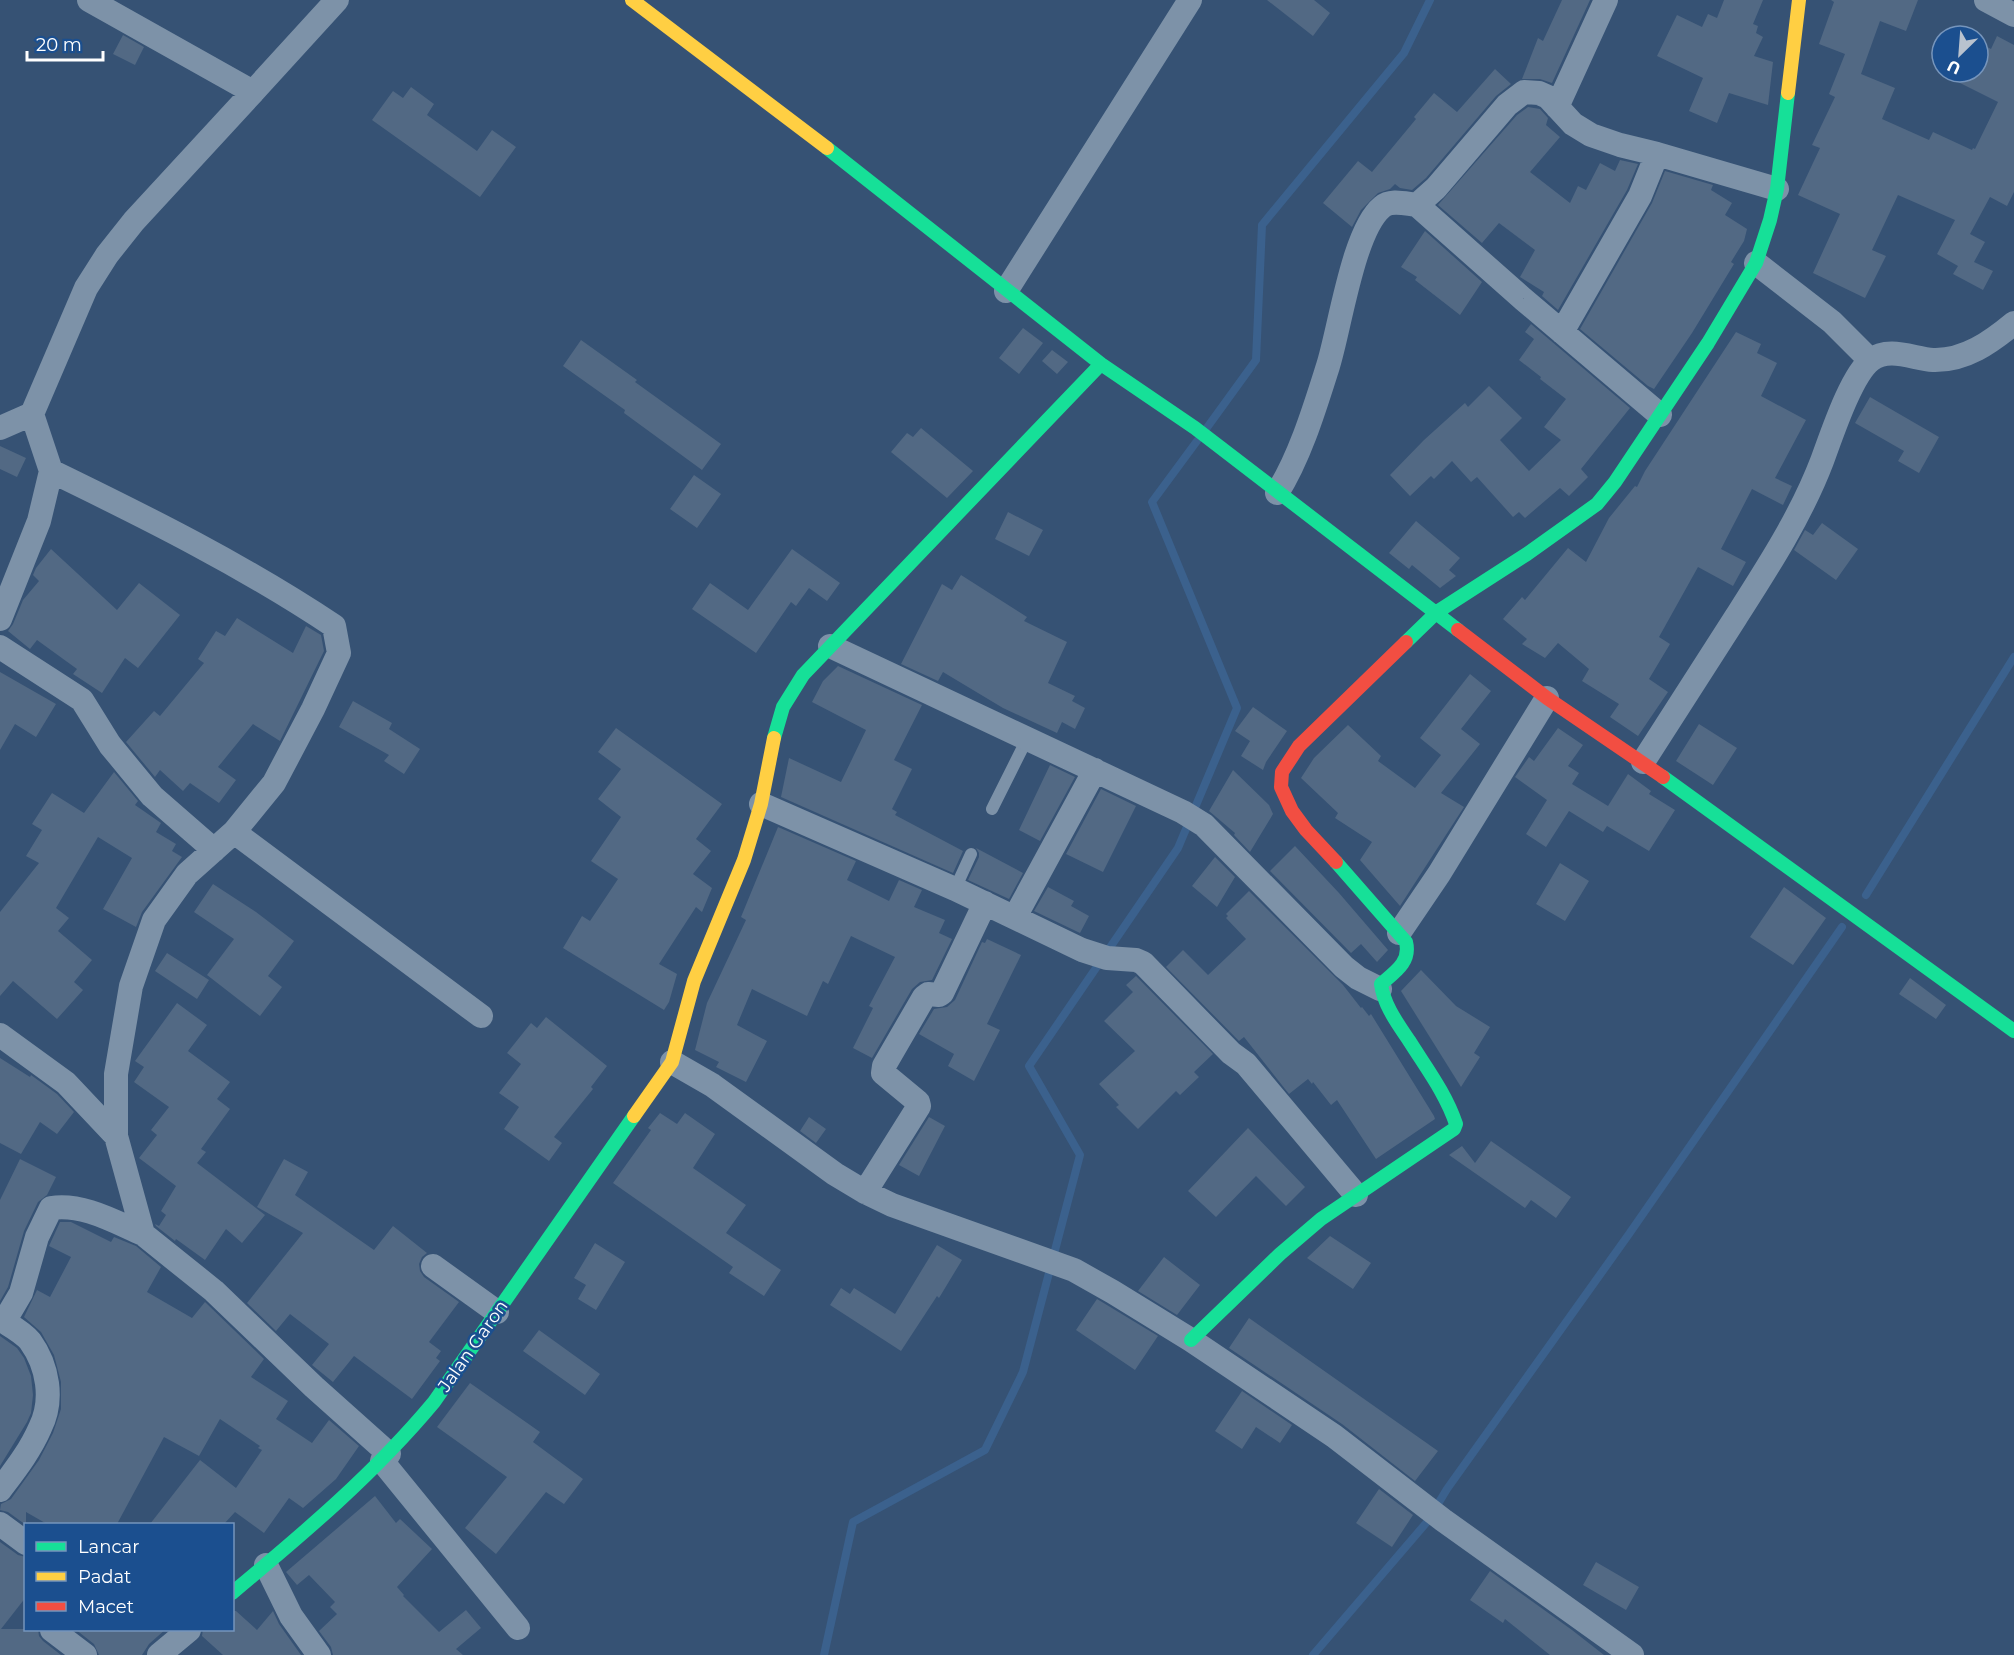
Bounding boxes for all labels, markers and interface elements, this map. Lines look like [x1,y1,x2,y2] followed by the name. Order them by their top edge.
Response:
[27,24,104,62] scale bar
[1930,24,1990,84] north arrow
[36,34,82,56] text: 20 m
[1944,56,1964,78] text: U
[433,1296,513,1397] street label: Jalan Garon
[24,1523,234,1631] legend
[78,1536,139,1558] text: Lancar
[78,1566,131,1588] text: Padat
[78,1596,134,1618] text: Macet

